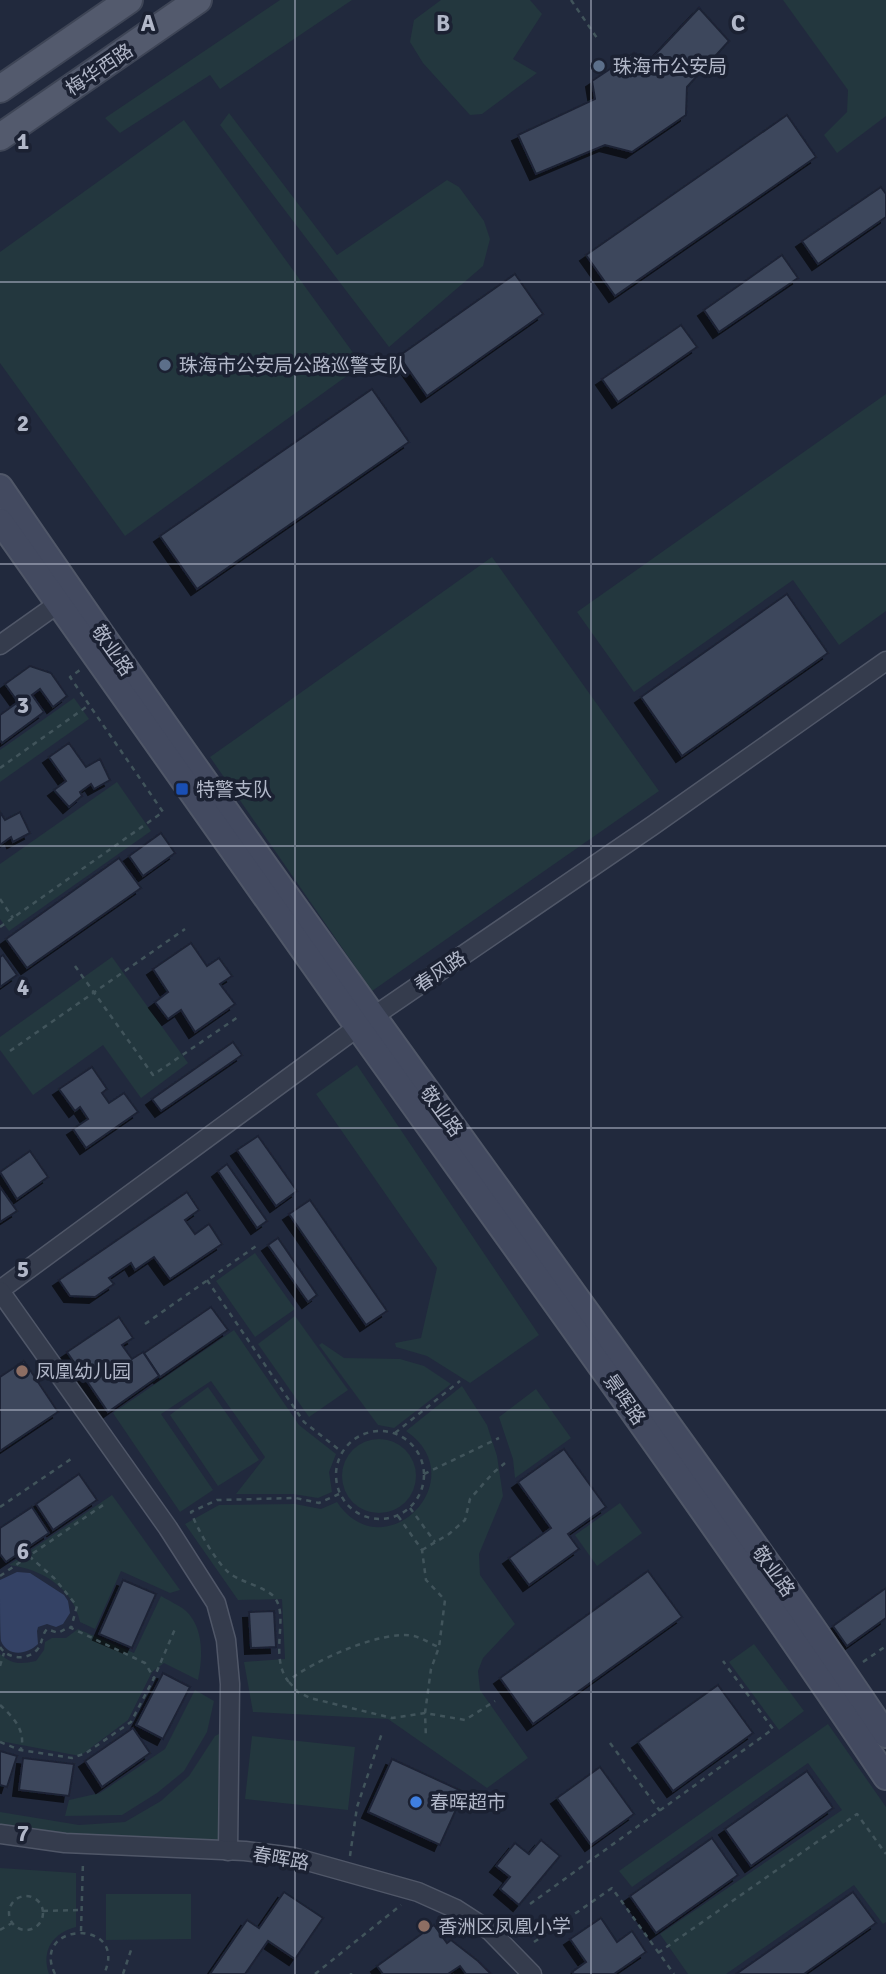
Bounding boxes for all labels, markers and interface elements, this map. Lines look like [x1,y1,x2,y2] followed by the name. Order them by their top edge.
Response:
[141,9,156,38] text: A
[436,9,450,38] text: B
[731,9,745,38] text: C
[61,39,138,101] street label: 梅华西路
[613,55,727,79] place label: 珠海市公安局
[591,58,607,74] marker: 珠海市公安局
[17,127,29,156] text: 1
[179,354,407,378] place label: 珠海市公安局公路巡警支队
[157,357,173,373] marker: 珠海市公安局公路巡警支队
[17,409,29,438] text: 2
[86,620,138,681] street label: 敬业路
[17,691,29,720] text: 3
[196,778,272,802] place label: 特警支队
[174,781,190,797] marker: 特警支队
[410,946,471,998] street label: 春风路
[17,973,29,1002] text: 4
[415,1081,468,1142] street label: 敬业路
[17,1255,29,1284] text: 5
[36,1360,131,1384] place label: 凤凰幼儿园
[14,1363,30,1379] marker: 凤凰幼儿园
[598,1369,650,1430] street label: 景晖路
[17,1537,29,1566] text: 6
[747,1541,800,1602] street label: 敬业路
[430,1791,506,1815] place label: 春晖超市
[408,1794,424,1810] marker: 春晖超市
[17,1819,29,1848] text: 7
[251,1842,311,1876] street label: 春晖路
[438,1915,571,1939] place label: 香洲区凤凰小学
[416,1918,432,1934] marker: 香洲区凤凰小学

